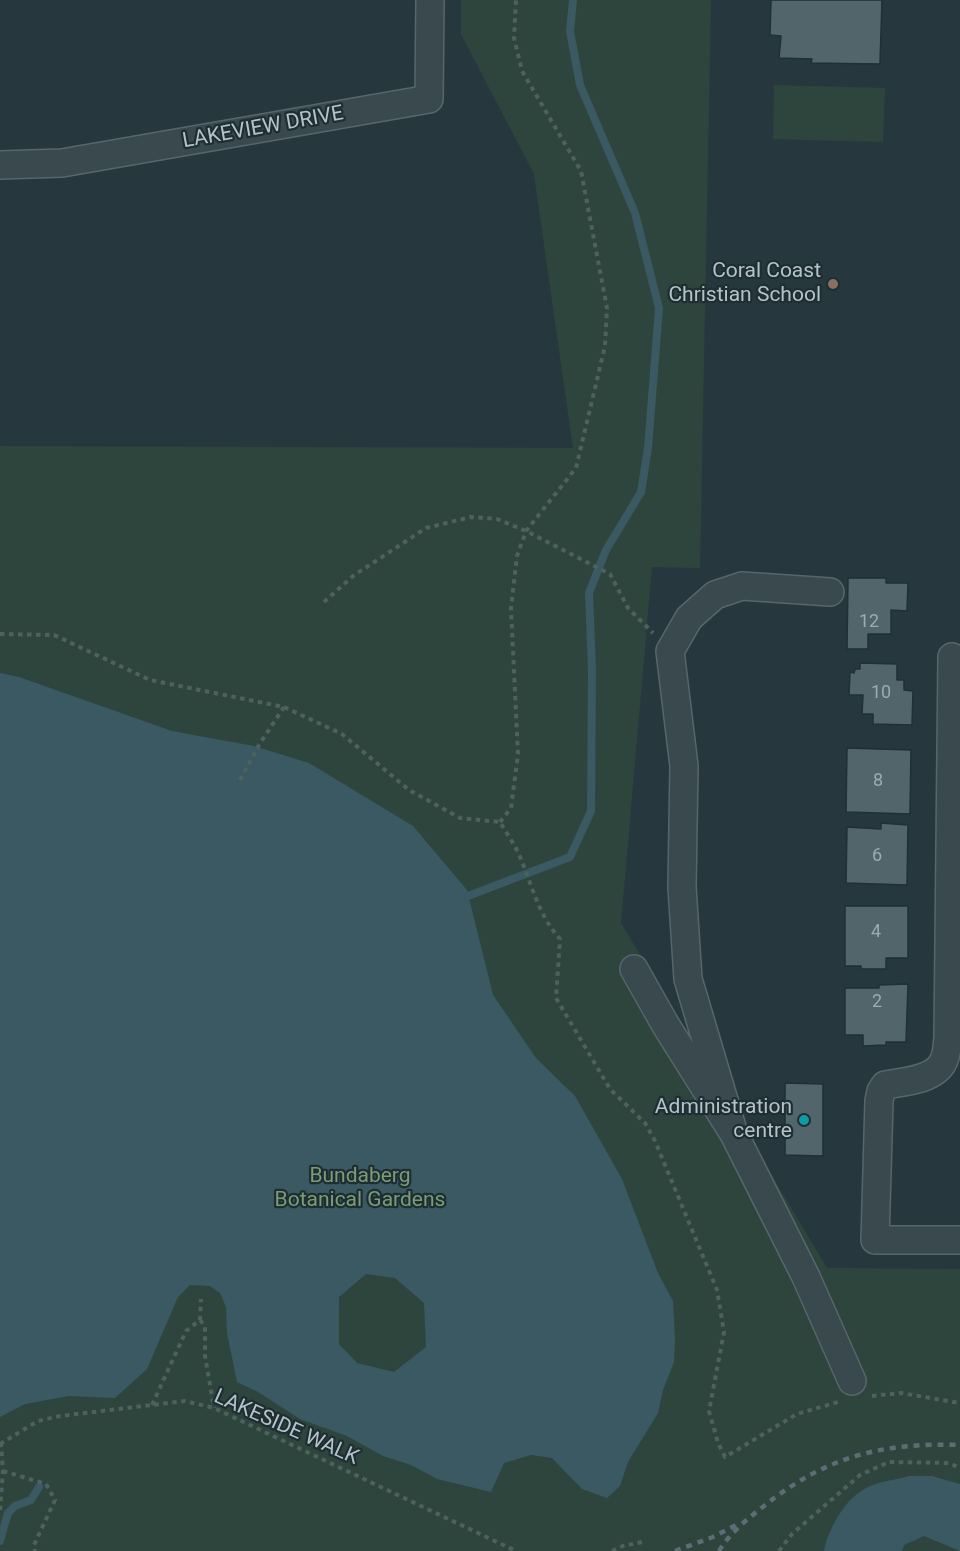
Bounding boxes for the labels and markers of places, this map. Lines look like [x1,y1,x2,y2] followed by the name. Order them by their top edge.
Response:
[668,259,821,309] place label: Coral Coast Christian School
[826,277,840,291] marker: Coral Coast Christian School
[655,1095,792,1145] place label: Administration centre
[797,1113,811,1127] marker: Administration centre

